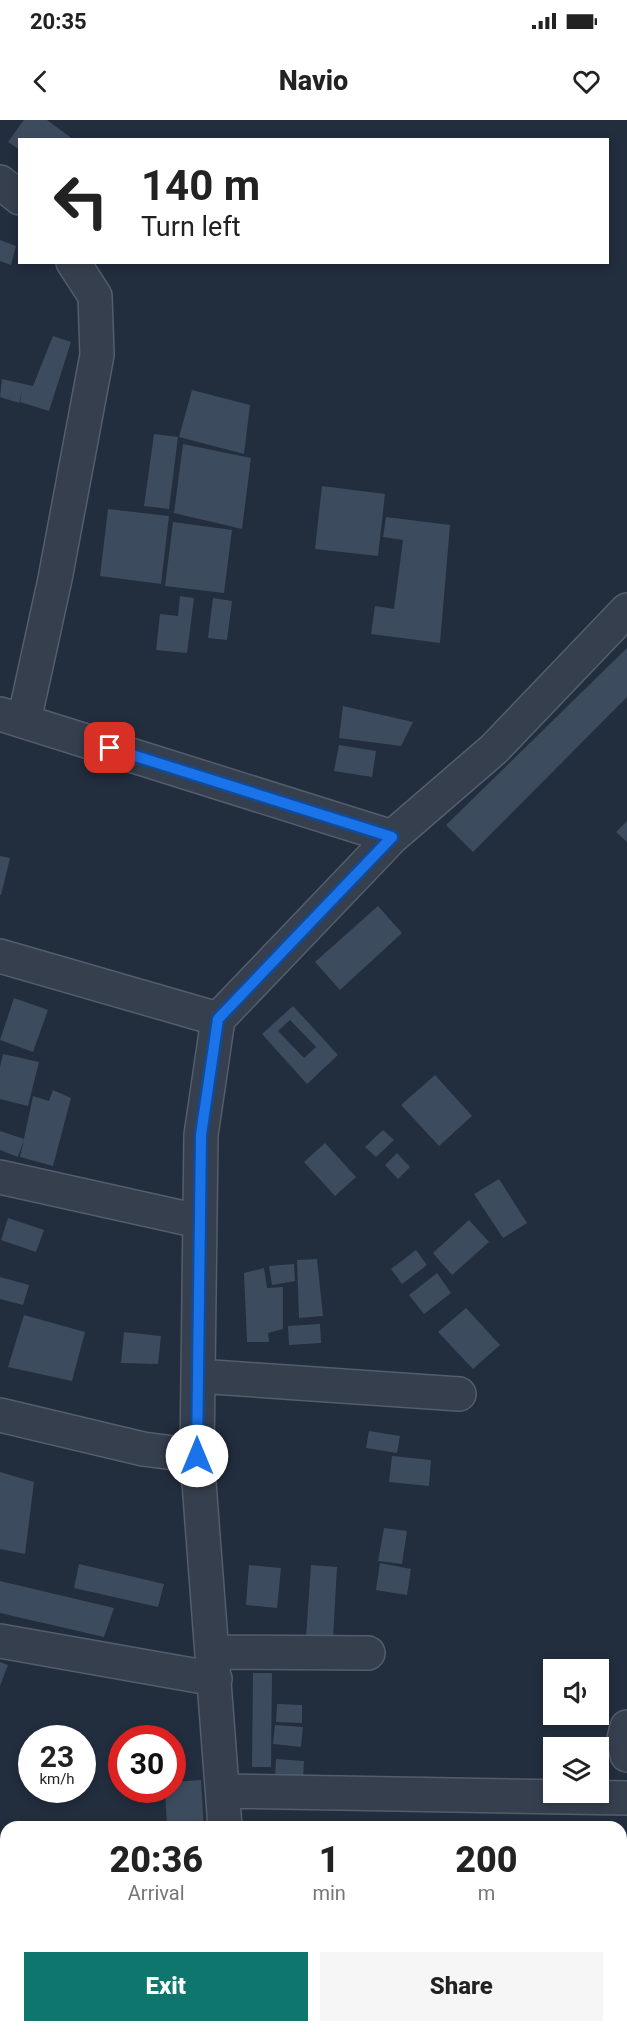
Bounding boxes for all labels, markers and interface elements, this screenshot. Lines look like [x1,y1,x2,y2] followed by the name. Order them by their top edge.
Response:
[30,9,87,34] text: 20:35
[24,65,57,98] icon: back
[279,65,348,97] text: Navio
[570,65,603,98] icon: heart
[141,161,260,210] text: 140 m
[42,162,120,240] icon: left
[141,211,241,243] text: Turn left
[84,722,135,773] pin
[93,731,126,764] icon: arrive
[165,1424,229,1488] position arrow
[543,1659,609,1803] map controls
[543,1659,609,1725] button: sound
[108,1725,186,1803] speed limit sign: 30
[543,1737,609,1803] button: layers
[40,1739,74,1774] text: 23
[39,1770,75,1788] text: km/h
[109,1839,203,1881] text: 20:36
[319,1839,340,1881] text: 1
[455,1839,518,1881] text: 200
[128,1881,185,1905] text: Arrival
[312,1881,346,1905] text: min
[478,1881,495,1905] text: m
[24,1952,308,2021] button: Exit
[320,1952,603,2021] button: Share

